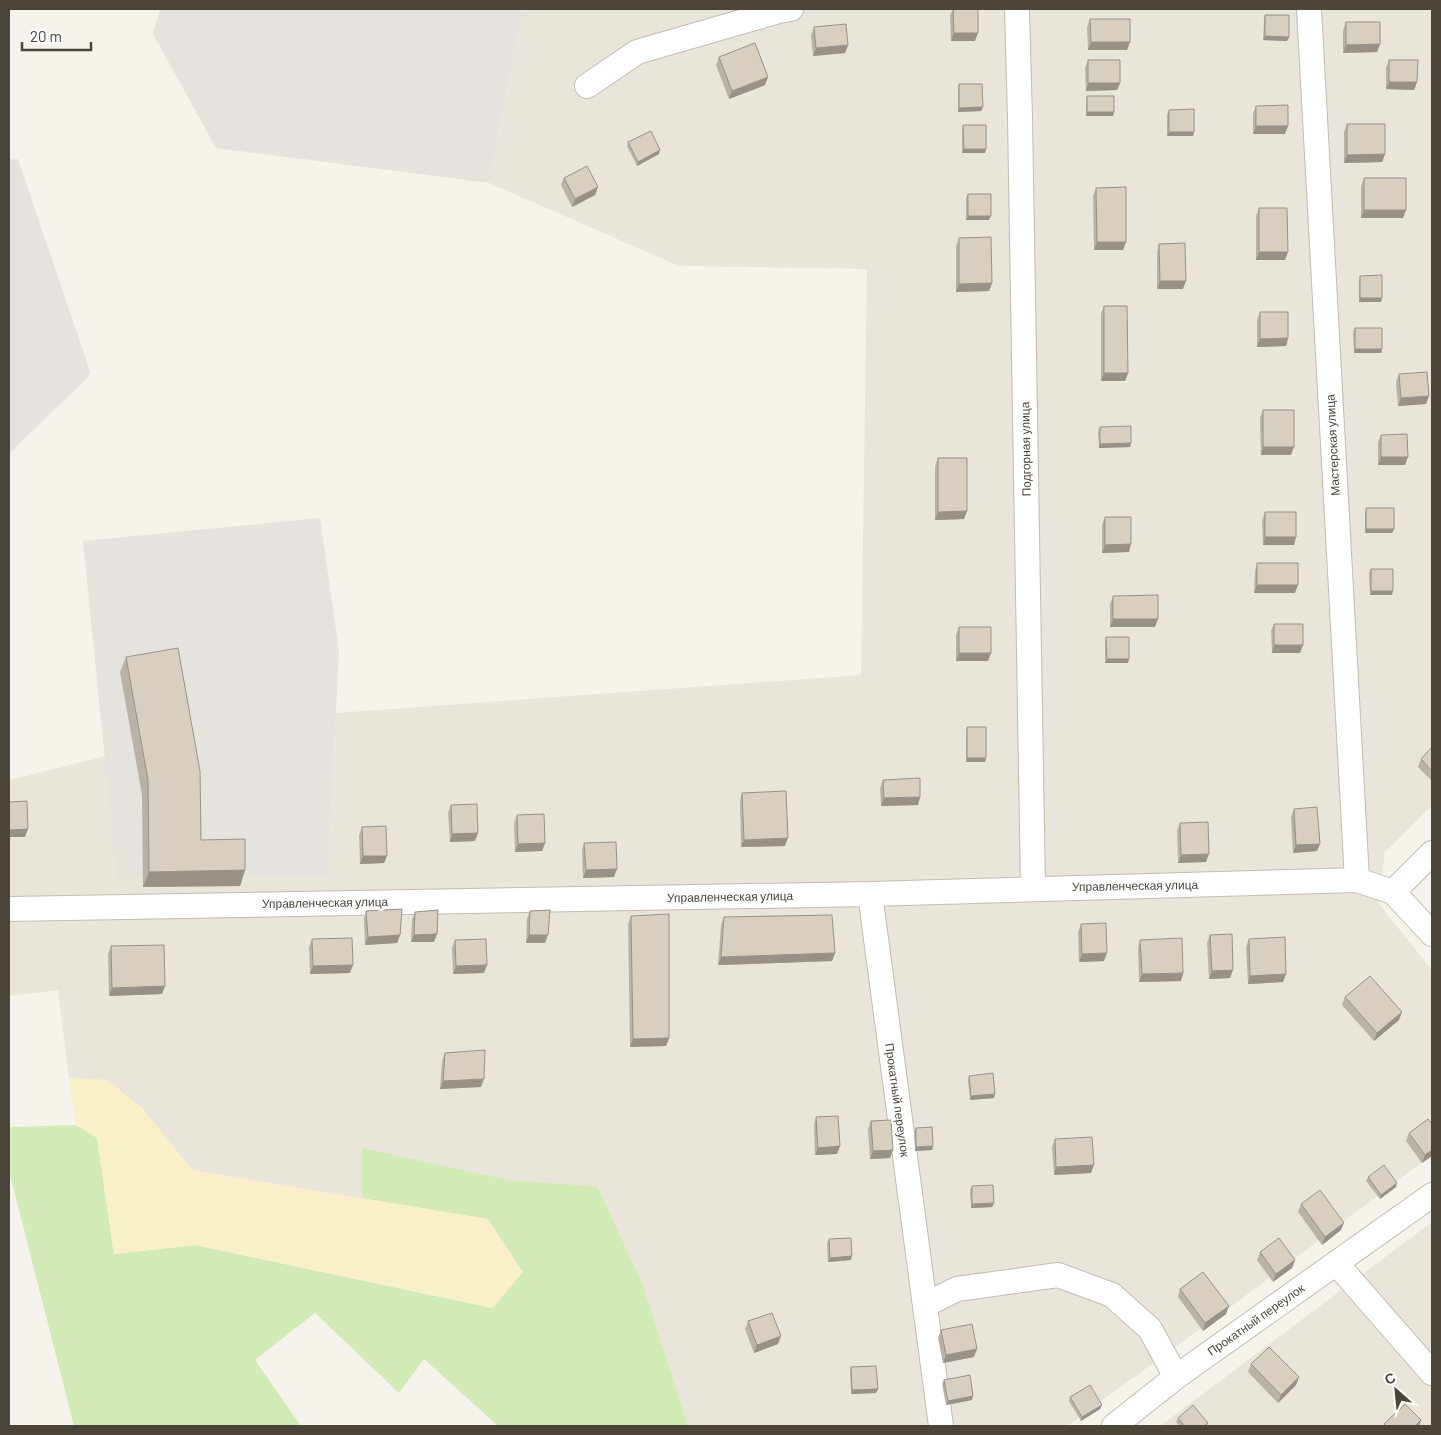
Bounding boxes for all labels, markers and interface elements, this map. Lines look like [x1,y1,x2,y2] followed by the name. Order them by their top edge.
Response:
[22,20,91,52] scale bar
[30,27,62,45] text: 20 m
[1322,394,1343,496] street label: Мастерская улица
[1017,401,1034,496] street label: Подгорная улица
[1072,877,1199,894] street label: Управленческая улица
[667,888,794,905] street label: Управленческая улица
[262,894,389,911] street label: Управленческая улица
[882,1042,913,1159] street label: Прокатный переулок
[1204,1280,1308,1359] street label: Прокатный переулок
[1371,1365,1421,1415] north arrow
[1382,1368,1398,1388] text: С

